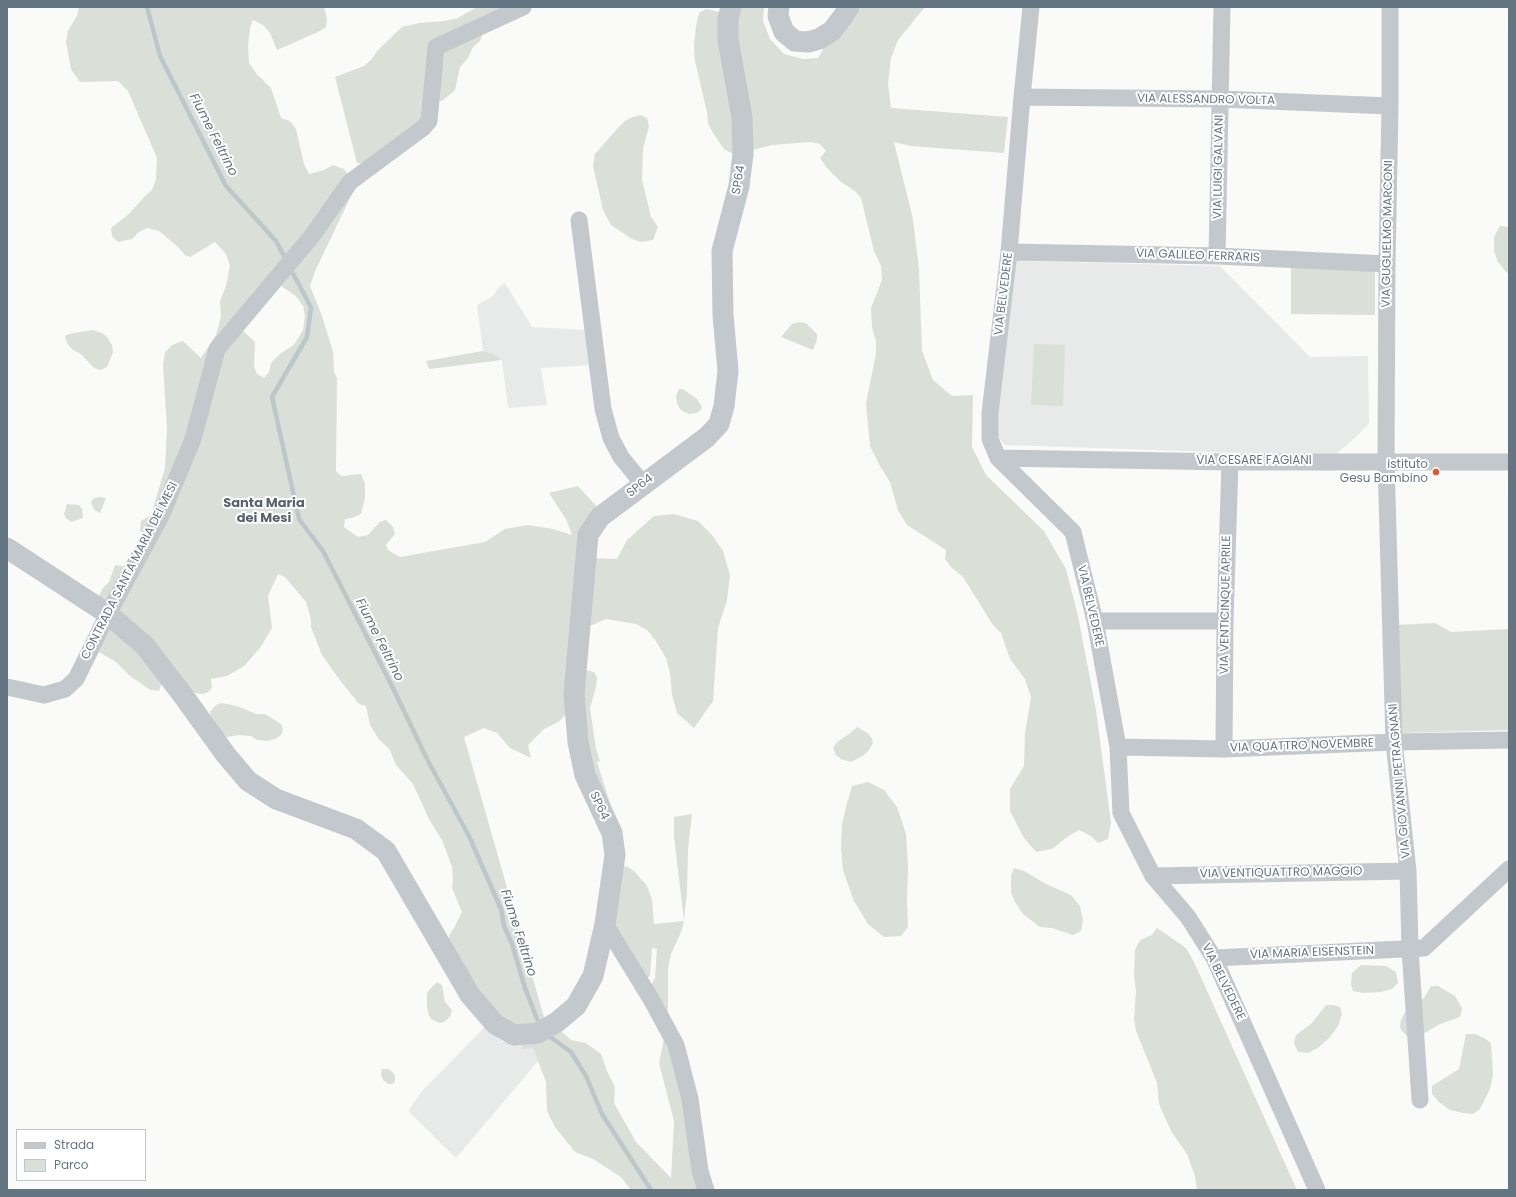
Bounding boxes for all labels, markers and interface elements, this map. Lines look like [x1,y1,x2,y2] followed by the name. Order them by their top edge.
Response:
[185,91,241,179] water label: Fiume Feltrino
[1137,92,1275,108] street label: VIA ALESSANDRO VOLTA
[1211,115,1227,219] street label: VIA LUIGI GALVANI
[1380,160,1396,308] street label: VIA GUGLIELMO MARCONI
[729,164,749,196] street label: SP64
[1136,247,1260,265] street label: VIA GALILEO FERRARIS
[992,252,1016,336] street label: VIA BELVEDERE
[1196,454,1312,468] street label: VIA CESARE FAGIANI
[1340,458,1428,486] place label: istituto Gesu Bambino
[1431,467,1441,477] marker: istituto Gesu Bambino
[624,471,656,501] street label: SP64
[79,480,181,662] street label: CONTRADA SANTA MARIA DEI MESI
[223,496,305,527] district label: Santa Maria dei Mesi
[1218,536,1234,674] street label: VIA VENTICINQUE APRILE
[1074,564,1106,648] street label: VIA BELVEDERE
[351,596,407,684] water label: Fiume Feltrino
[1386,703,1414,859] street label: VIA GIOVANNI PETRAGNANI
[1230,736,1374,756] street label: VIA QUATTRO NOVEMBRE
[586,790,612,822] street label: SP64
[1200,864,1362,882] street label: VIA VENTIQUATTRO MAGGIO
[497,887,539,979] water label: Fiume Feltrino
[1198,941,1248,1023] street label: VIA BELVEDERE
[1250,944,1374,962] street label: VIA MARIA EISENSTEIN
[16,1129,146,1181] legend
[54,1136,94,1153] text: Strada
[54,1156,89,1173] text: Parco

